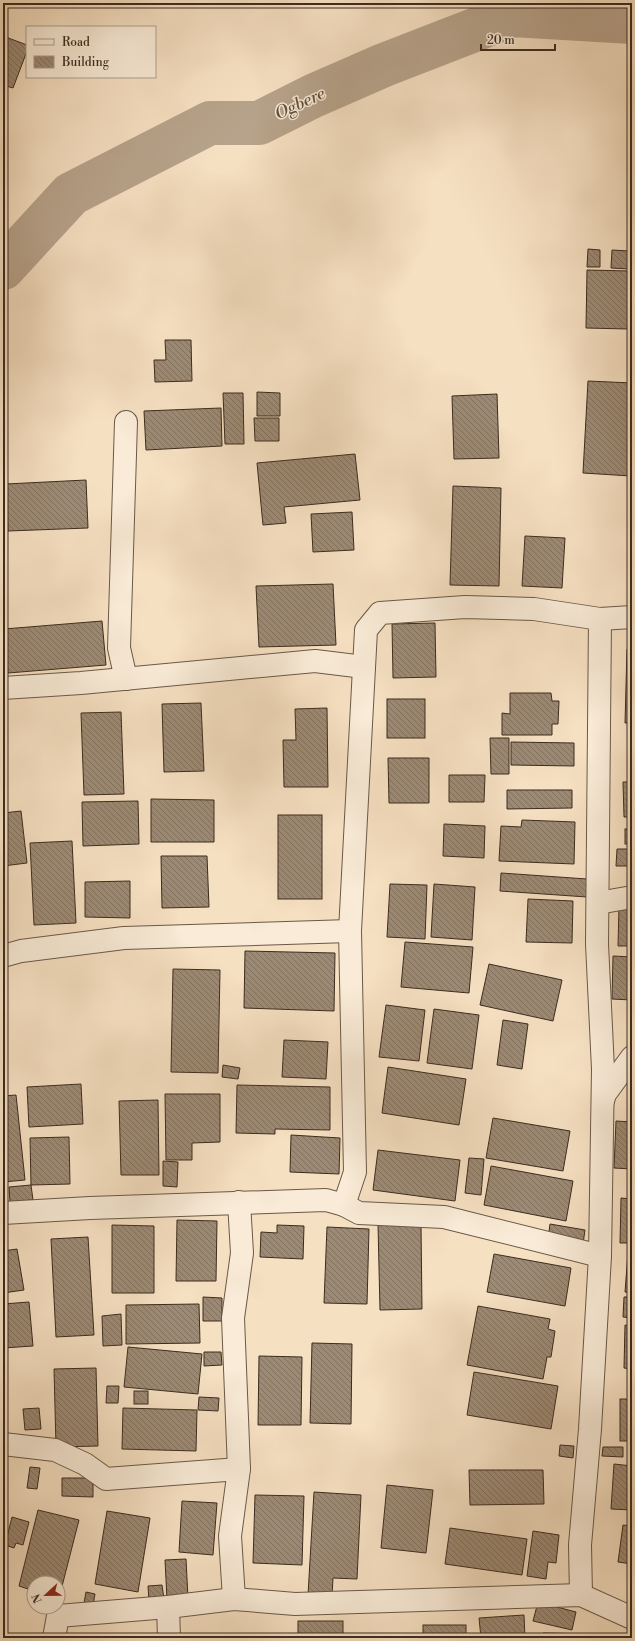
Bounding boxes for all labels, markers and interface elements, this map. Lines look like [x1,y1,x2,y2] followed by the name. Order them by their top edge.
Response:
[26,26,156,78] legend
[481,26,555,52] scale bar
[487,33,515,48] text: 20 m
[62,35,90,50] text: Road
[61,55,110,70] text: Building
[271,83,329,125] water label: Ogbere
[26,1575,66,1615] north arrow
[29,1591,46,1605] text: N

